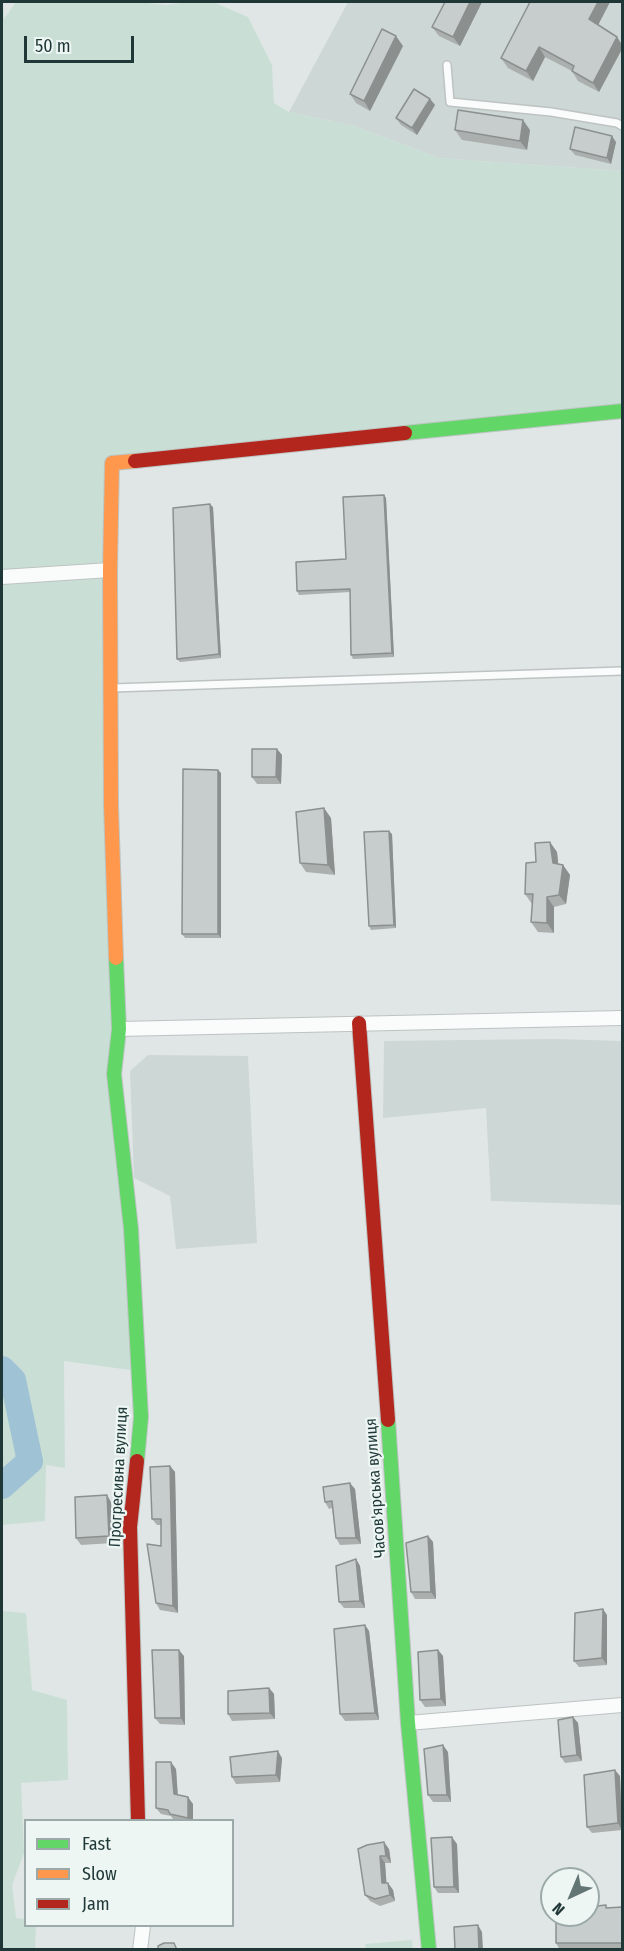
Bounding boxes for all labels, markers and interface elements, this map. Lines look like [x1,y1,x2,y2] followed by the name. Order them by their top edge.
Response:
[27,24,136,62] scale bar
[35,35,71,57] text: 50 m
[106,1406,132,1548] street label: Прогресивна вулиця
[362,1418,390,1558] street label: Часов'ярська вулиця
[24,1819,234,1927] legend
[82,1833,111,1855] text: Fast
[82,1863,117,1885] text: Slow
[540,1867,600,1927] north arrow
[82,1893,110,1915] text: Jam
[548,1899,569,1919] text: N

